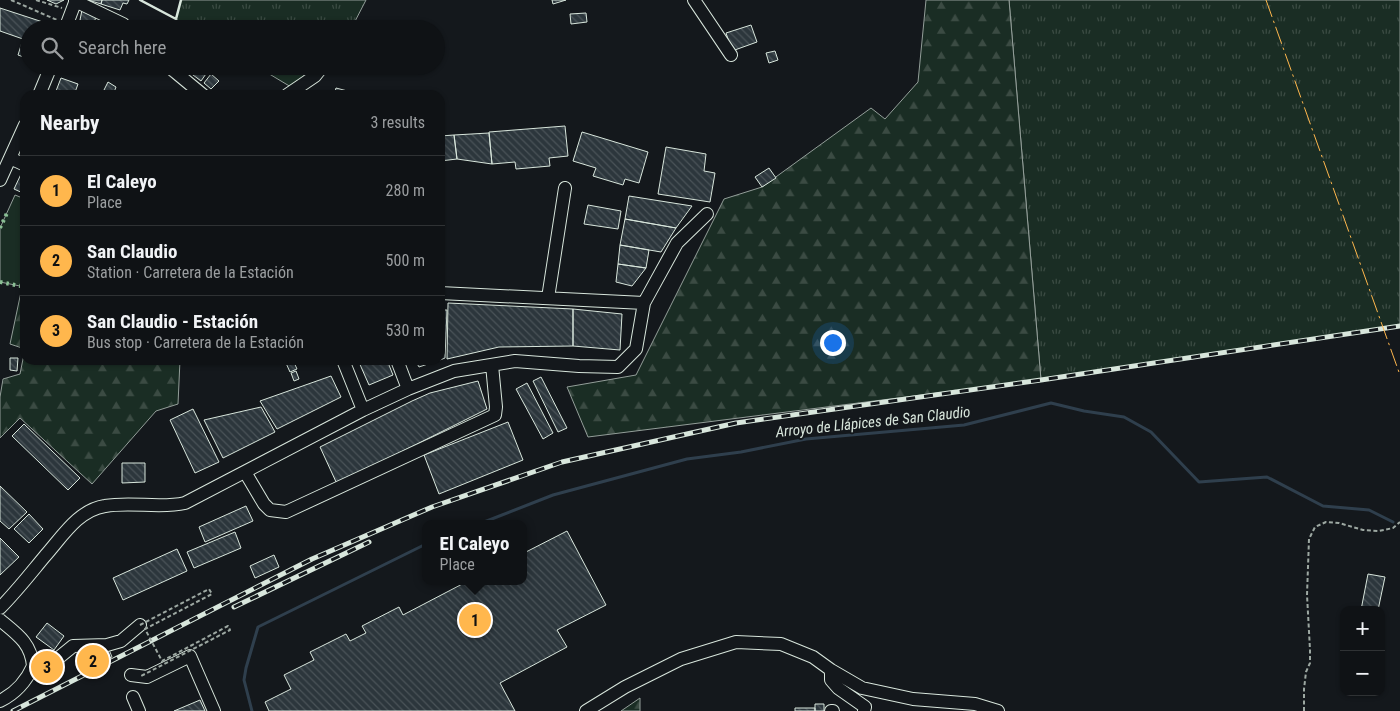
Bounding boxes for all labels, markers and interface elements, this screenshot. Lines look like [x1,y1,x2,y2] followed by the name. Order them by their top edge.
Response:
[20,20,445,75] search box
[38,34,66,62] icon: search
[78,36,166,59] text: Search here
[40,111,99,135] text: Nearby
[370,113,425,132] text: 3 results
[87,170,157,193] text: El Caleyo
[52,181,60,200] text: 1
[386,181,425,200] text: 280 m
[87,193,122,212] text: Place
[87,240,178,263] text: San Claudio
[52,251,60,270] text: 2
[386,251,425,270] text: 500 m
[87,263,294,282] text: Station · Carretera de la Estación
[87,310,258,333] text: San Claudio - Estación
[52,321,60,340] text: 3
[386,321,425,340] text: 530 m
[820,330,846,356] your location
[87,333,304,352] text: Bus stop · Carretera de la Estación
[774,403,971,441] water label: Arroyo de Llápices de San Claudio
[422,520,527,585] popup
[440,532,509,555] text: El Caleyo
[440,555,475,574] text: Place
[459,601,491,639] pin: 1
[1340,606,1385,696] map controls
[1340,606,1385,651] button: +
[77,642,109,680] pin: 2
[31,648,63,686] pin: 3
[1340,651,1385,696] button: −

